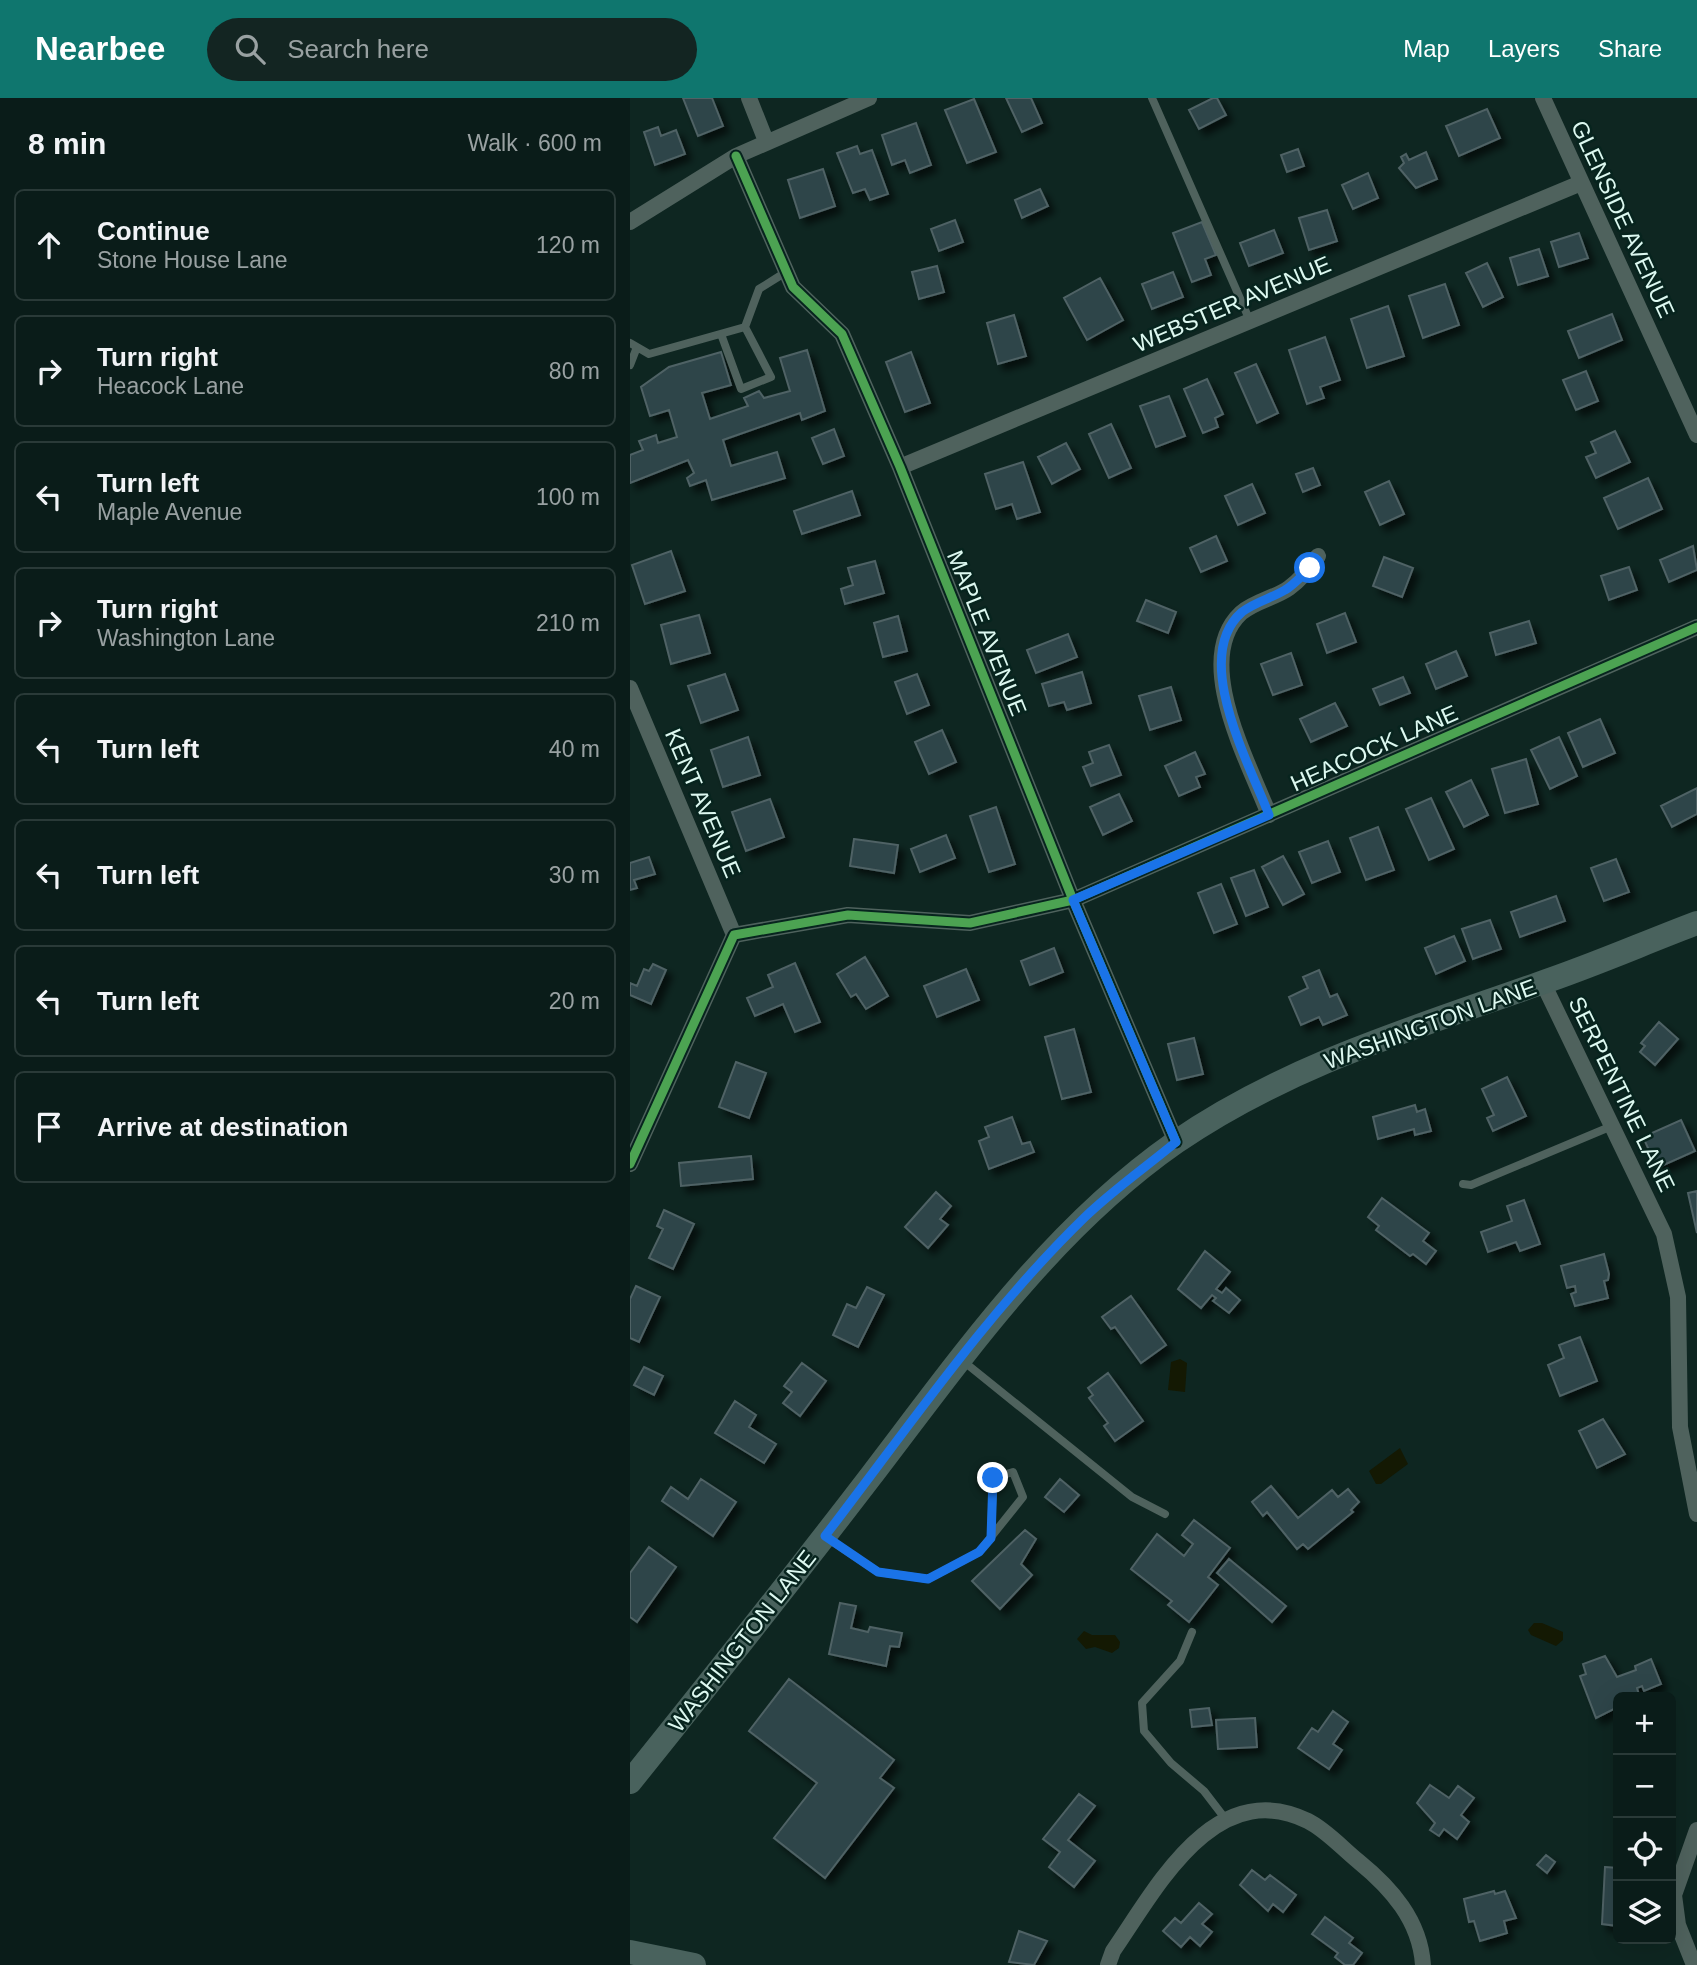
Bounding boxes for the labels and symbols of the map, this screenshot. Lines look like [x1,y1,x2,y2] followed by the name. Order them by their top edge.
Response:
[1566,116,1680,322] street label: GLENSIDE AVENUE
[1129,251,1335,357] street label: WEBSTER AVENUE
[942,547,1032,719] street label: MAPLE AVENUE
[1294,552,1325,583] route start
[1286,699,1462,797] street label: HEACOCK LANE
[660,725,746,881] street label: KENT AVENUE
[1320,974,1540,1074] street label: WASHINGTON LANE
[1564,992,1680,1196] street label: SERPENTINE LANE
[977,1462,1008,1493] route end
[663,1545,821,1737] street label: WASHINGTON LANE

